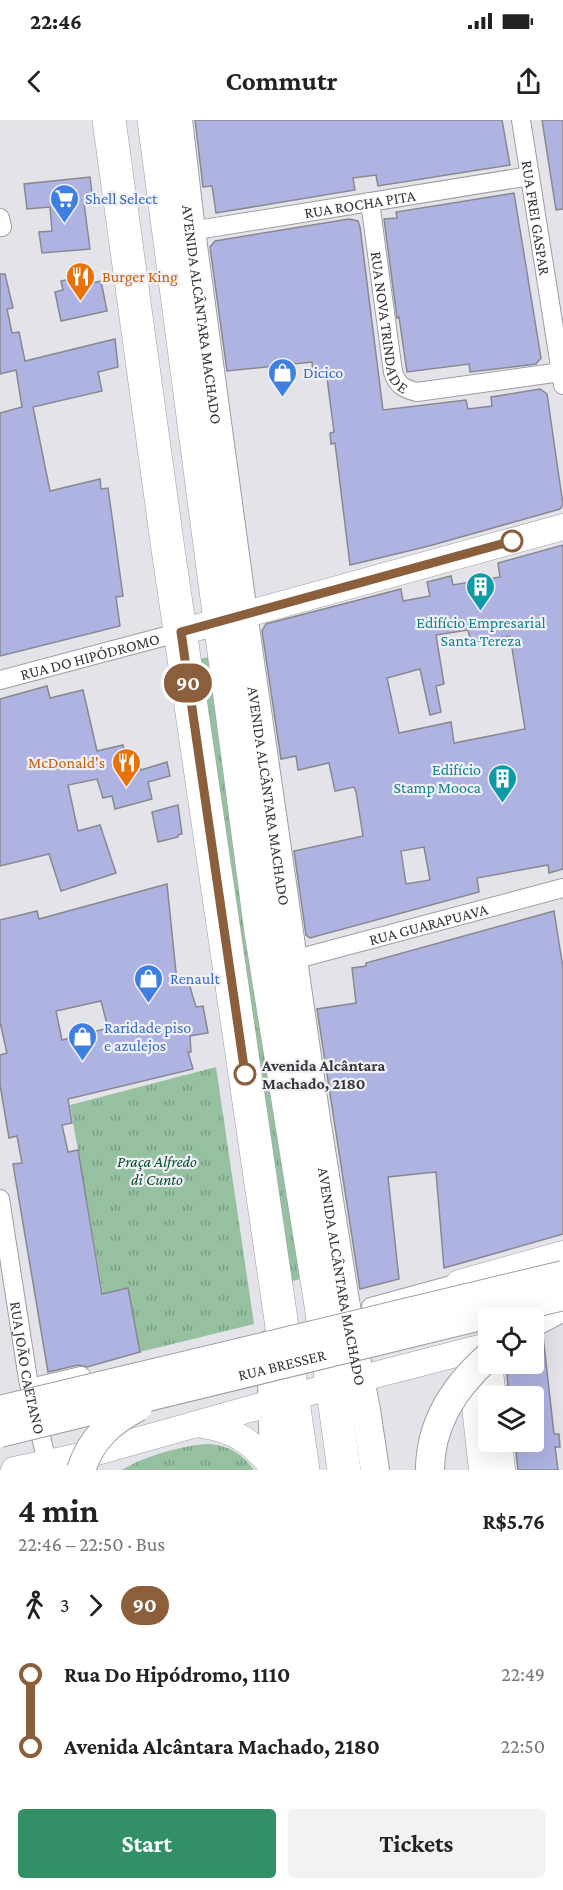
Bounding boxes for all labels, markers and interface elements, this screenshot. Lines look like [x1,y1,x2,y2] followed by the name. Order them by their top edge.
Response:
[30,9,82,34] text: 22:46
[18,65,51,98] icon: back
[512,65,545,98] icon: share
[226,66,337,96] text: Commutr
[519,159,554,277] street label: RUA FREI GASPAR
[48,182,80,224] supermarket icon: Shell Select
[303,186,418,221] street label: RUA ROCHA PITA
[85,190,158,207] place label: Shell Select
[180,204,226,425] street label: AVENIDA ALCÂNTARA MACHADO
[368,250,412,396] street label: RUA NOVA TRINDADE
[65,260,97,302] restaurant icon: Burger King
[102,268,178,286] place label: Burger King
[266,356,298,398] shop icon: Dicico
[303,364,343,381] place label: Dicico
[501,530,523,552] unlabelled marker
[465,570,497,612] building icon: Edifício Empresarial Santa Tereza
[416,614,546,649] place label: Edifício Empresarial Santa Tereza
[18,630,161,683] street label: RUA DO HIPÓDROMO
[161,664,215,702] line badge: 90
[176,671,200,695] text: 90
[245,685,294,906] street label: AVENIDA ALCÂNTARA MACHADO
[110,746,142,788] restaurant icon: McDonald's
[28,754,105,771] place label: McDonald's
[393,761,482,797] place label: Edifício Stamp Mooca
[486,762,518,804] building icon: Edifício Stamp Mooca
[367,900,490,948] street label: RUA GUARAPUAVA
[133,962,165,1004] shop icon: Renault
[170,970,220,987] place label: Renault
[104,1019,191,1055] place label: Raridade piso e azulejos
[67,1020,99,1062] shop icon: Raridade piso e azulejos
[261,1057,385,1092] place label: Avenida Alcântara Machado, 2180
[234,1063,256,1085] marker: Avenida Alcântara Machado, 2180
[117,1153,197,1188] park label: Praça Alfredo di Cunto
[315,1166,370,1387] street label: AVENIDA ALCÂNTARA MACHADO
[8,1300,49,1436] street label: RUA JOÃO CAETANO
[478,1308,544,1452] map controls
[478,1308,544,1374] button: locate
[236,1346,327,1383] street label: RUA BRESSER
[478,1386,544,1452] button: layers
[18,1492,99,1529] text: 4 min
[482,1509,545,1534] text: R$5.76
[18,1533,165,1555] text: 22:46 – 22:50 · Bus
[18,1589,51,1622] icon: walk
[79,1589,112,1622] icon: forward
[133,1593,157,1617] text: 90
[60,1594,70,1616] text: 3
[64,1662,290,1687] text: Rua Do Hipódromo, 1110
[501,1663,545,1685] text: 22:49
[64,1734,380,1759] text: Avenida Alcântara Machado, 2180
[501,1735,545,1757] text: 22:50
[18,1809,276,1878] button: Start
[288,1809,545,1878] button: Tickets

